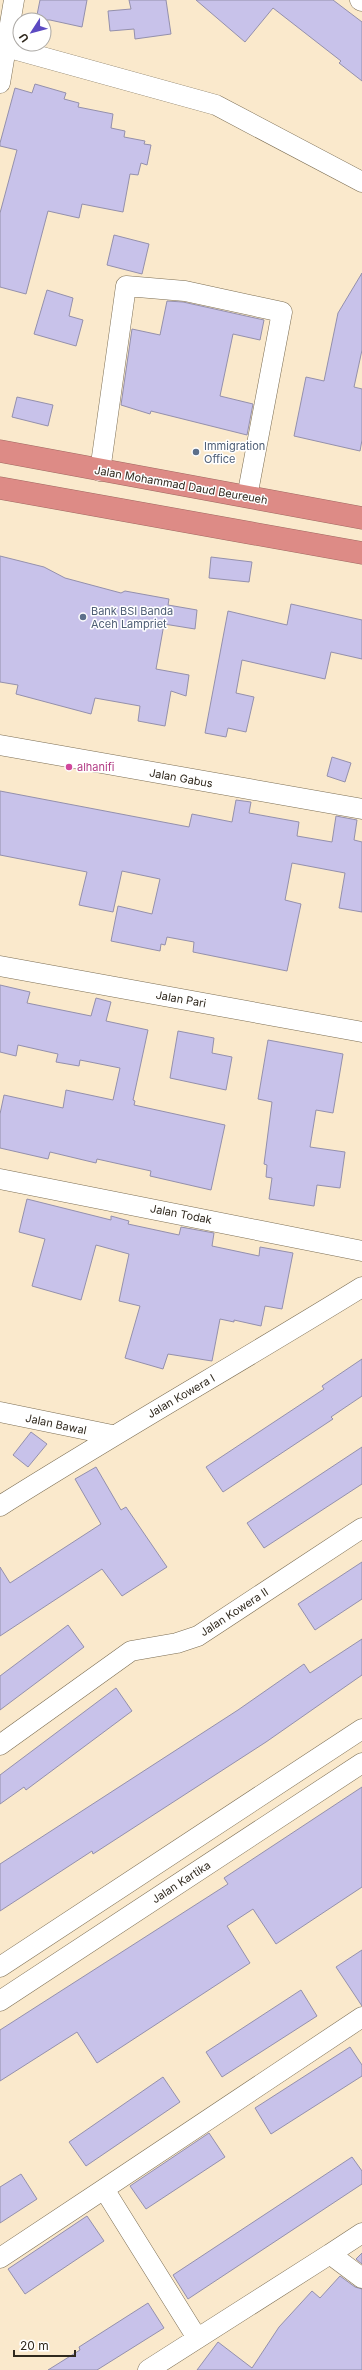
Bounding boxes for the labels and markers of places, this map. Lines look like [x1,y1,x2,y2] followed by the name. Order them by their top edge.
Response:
[204,439,265,466] place label: Immigration Office
[191,447,201,457] marker: Immigration Office
[91,604,173,631] place label: Bank BSI Banda Aceh Lampriet
[78,612,88,622] marker: Bank BSI Banda Aceh Lampriet
[77,760,114,774] place label: alhanifi
[64,762,74,772] marker: alhanifi

